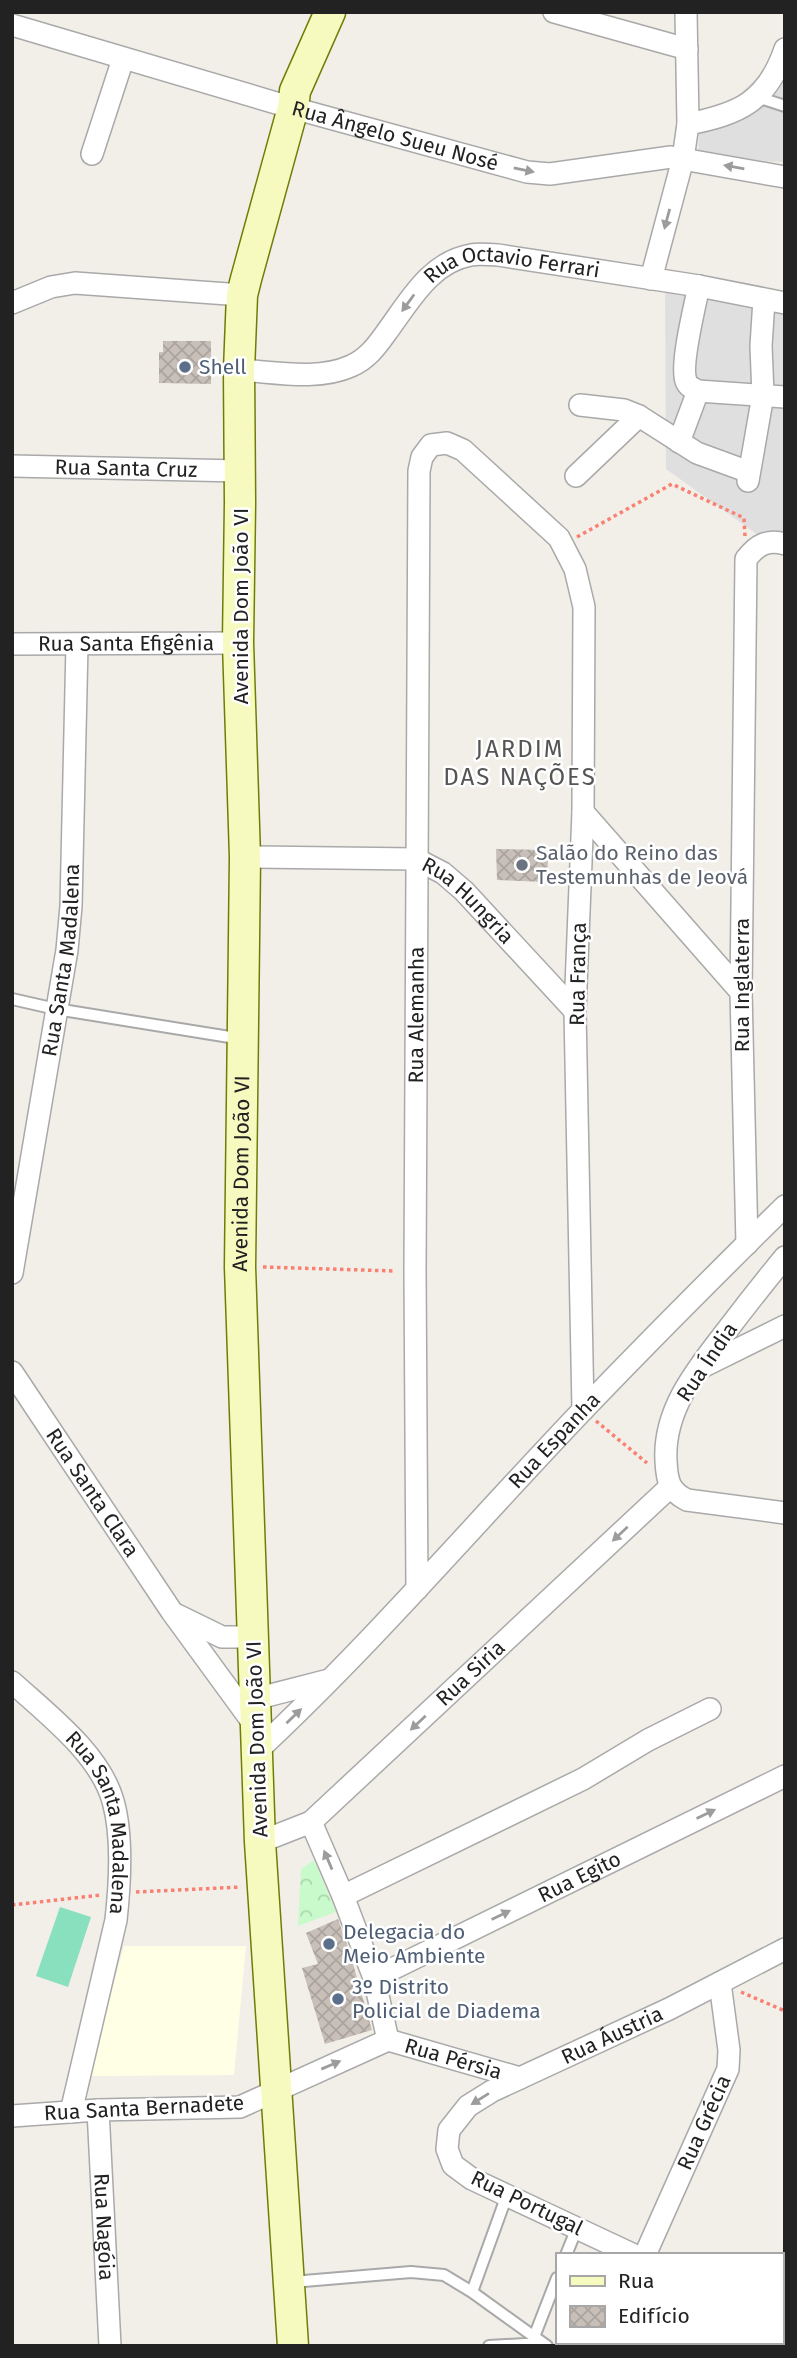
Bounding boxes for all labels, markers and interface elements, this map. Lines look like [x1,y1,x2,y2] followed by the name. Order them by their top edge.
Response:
[289,95,501,177] street label: Rua Ângelo Sueu Nosé
[723,161,745,172] one-way arrow
[513,165,535,176] one-way arrow
[661,208,672,230] one-way arrow
[418,241,602,289] street label: Rua Octavio Ferrari
[401,294,415,312] one-way arrow
[199,354,247,380] place label: Shell
[177,359,193,375] marker: Shell
[54,454,198,483] street label: Rua Santa Cruz
[228,508,254,704] street label: Avenida Dom João VI
[38,630,214,657] street label: Rua Santa Efigênia
[443,735,597,791] district label: JARDIM DAS NAÇÕES
[536,840,748,890] place label: Salão do Reino das Testemunhas de Jeová
[417,851,519,949] street label: Rua Hungria
[514,857,530,873] marker: Salão do Reino das Testemunhas de Jeová
[36,863,85,1059] street label: Rua Santa Madalena
[729,918,755,1052] street label: Rua Inglaterra
[564,922,592,1026] street label: Rua França
[403,946,430,1084] street label: Rua Alemanha
[227,1075,255,1272] street label: Avenida Dom João VI
[671,1317,743,1407] street label: Rua Índia
[503,1387,606,1494] street label: Rua Espanha
[40,1423,145,1562] street label: Rua Santa Clara
[611,1526,629,1542] one-way arrow
[431,1635,510,1712] street label: Rua Siria
[241,1640,273,1838] street label: Avenida Dom João VI
[285,1709,302,1725] one-way arrow
[410,1714,427,1730] one-way arrow
[60,1726,133,1916] street label: Rua Santa Madalena
[696,1809,716,1820] one-way arrow
[534,1846,625,1908] street label: Rua Egito
[322,1850,334,1870] one-way arrow
[491,1909,511,1921] one-way arrow
[343,1919,485,1969] place label: Delegacia do Meio Ambiente
[321,1936,337,1952] marker: Delegacia do Meio Ambiente
[352,1974,541,2024] place label: 3º Distrito Policial de Diadema
[330,1991,346,2007] marker: 3º Distrito Policial de Diadema
[557,2001,667,2070] street label: Rua Áustria
[402,2032,505,2085] street label: Rua Pérsia
[321,2059,341,2071] one-way arrow
[672,2071,737,2174] street label: Rua Grécia
[43,2090,245,2126] street label: Rua Santa Bernadete
[471,2092,490,2105] one-way arrow
[467,2165,587,2241] street label: Rua Portugal
[88,2172,120,2281] street label: Rua Nagóia
[556,2253,783,2344] legend
[618,2268,654,2294] text: Rua
[618,2303,690,2329] text: Edifício

